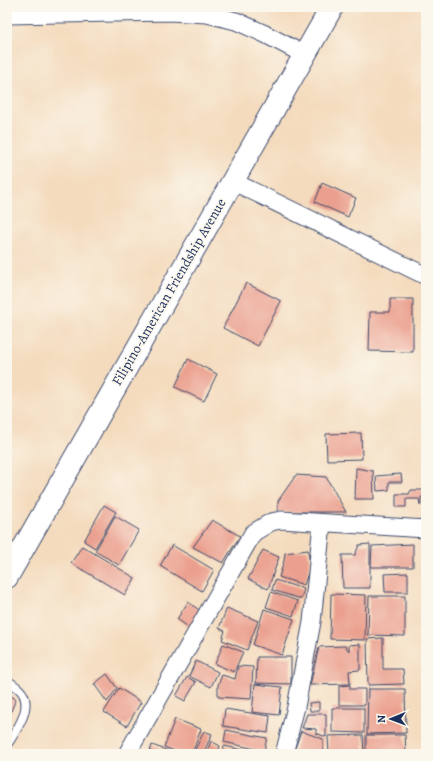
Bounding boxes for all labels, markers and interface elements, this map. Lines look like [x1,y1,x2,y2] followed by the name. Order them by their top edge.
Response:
[107,195,231,389] street label: Filipino-American Friendship Avenue
[371,699,411,739] north arrow
[374,715,389,723] text: N

